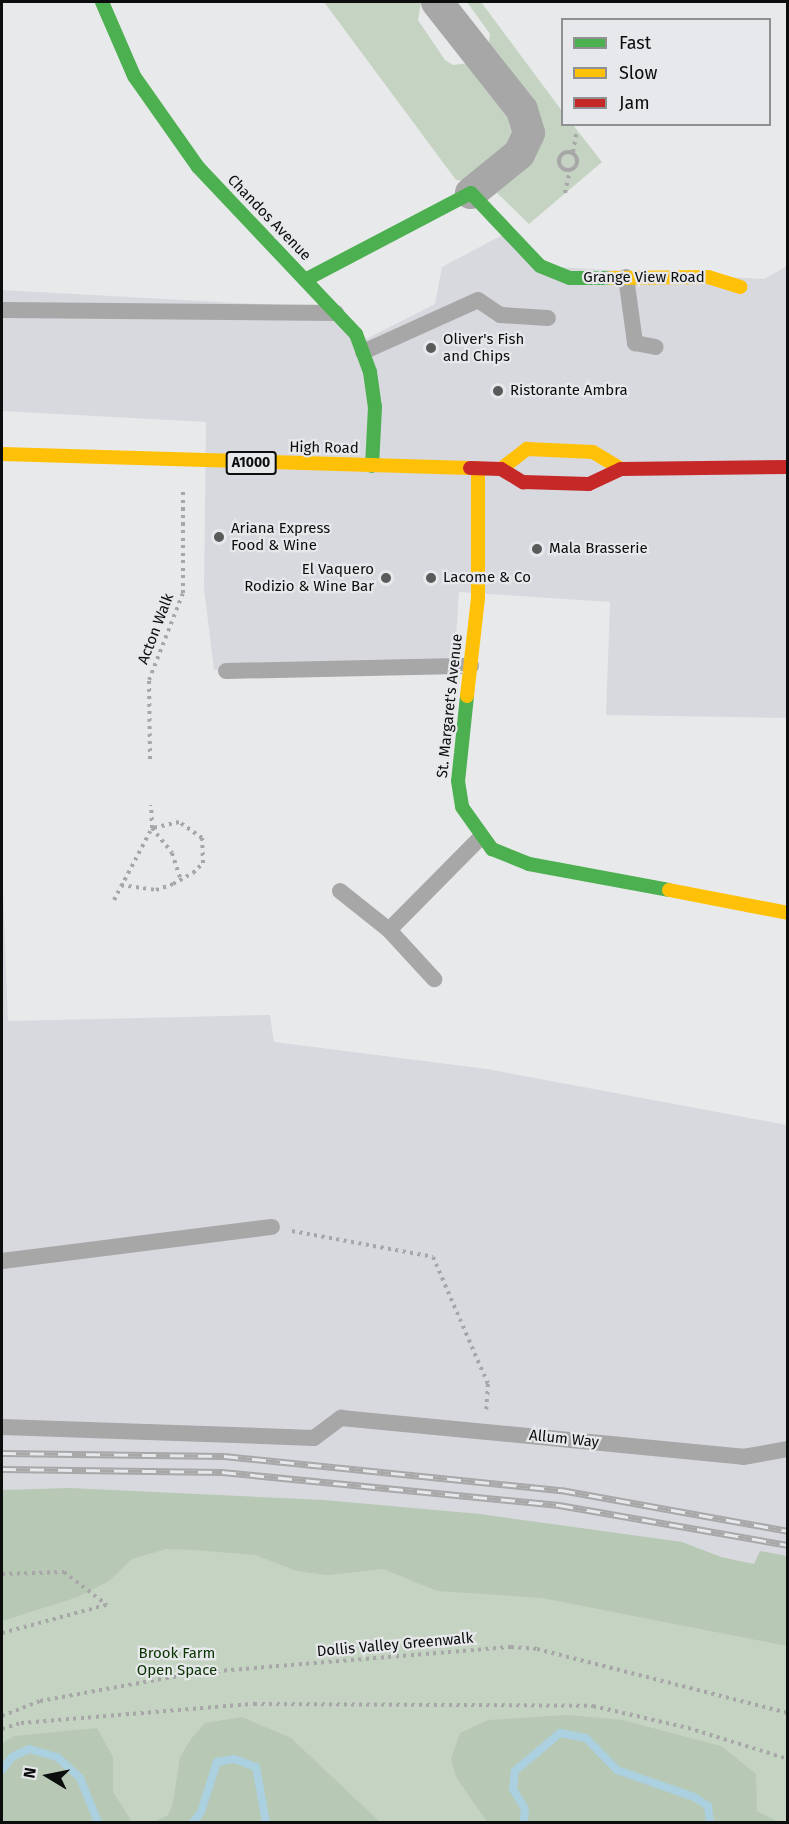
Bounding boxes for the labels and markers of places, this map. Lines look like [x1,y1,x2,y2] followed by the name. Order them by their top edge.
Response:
[443,330,524,365] place label: Oliver's Fish and Chips
[424,341,438,355] marker: Oliver's Fish and Chips
[510,382,628,400] place label: Ristorante Ambra
[491,384,505,398] marker: Ristorante Ambra
[231,519,330,554] place label: Ariana Express Food & Wine
[212,530,226,544] marker: Ariana Express Food & Wine
[549,540,648,558] place label: Mala Brasserie
[530,542,544,556] marker: Mala Brasserie
[244,560,374,595] place label: El Vaquero Rodizio & Wine Bar
[443,569,531,587] place label: Lacome & Co
[379,571,393,585] marker: El Vaquero Rodizio & Wine Bar
[424,571,438,585] marker: Lacome & Co

